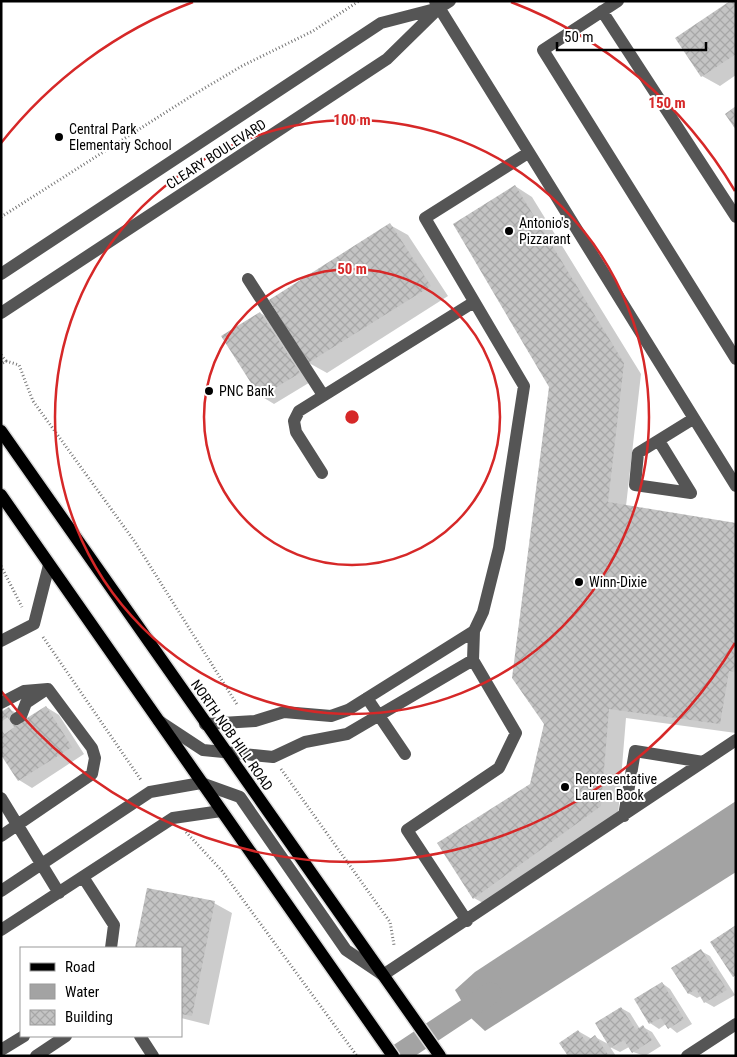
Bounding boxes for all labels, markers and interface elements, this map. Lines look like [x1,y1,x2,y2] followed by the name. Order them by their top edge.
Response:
[557,20,706,52] scale bar
[564,28,594,46] text: 50 m
[648,94,686,112] text: 150 m
[333,111,371,129] text: 100 m
[163,116,269,192] street label: CLEARY BOULEVARD
[69,121,172,153] place label: Central Park Elementary School
[53,131,65,143] marker: Central Park Elementary School
[519,215,571,247] place label: Antonio's Pizzarant
[503,225,515,237] marker: Antonio's Pizzarant
[337,260,367,278] text: 50 m
[219,383,275,399] place label: PNC Bank
[203,385,215,397] marker: PNC Bank
[343,408,361,426] centre of rings
[589,574,647,590] place label: Winn-Dixie
[573,576,585,588] marker: Winn-Dixie
[188,677,276,793] street label: NORTH NOB HILL ROAD
[575,771,657,803] place label: Representative Lauren Book
[559,781,571,793] marker: Representative Lauren Book
[20,947,182,1037] legend
[65,958,95,976] text: Road
[65,983,100,1001] text: Water
[65,1008,113,1026] text: Building

